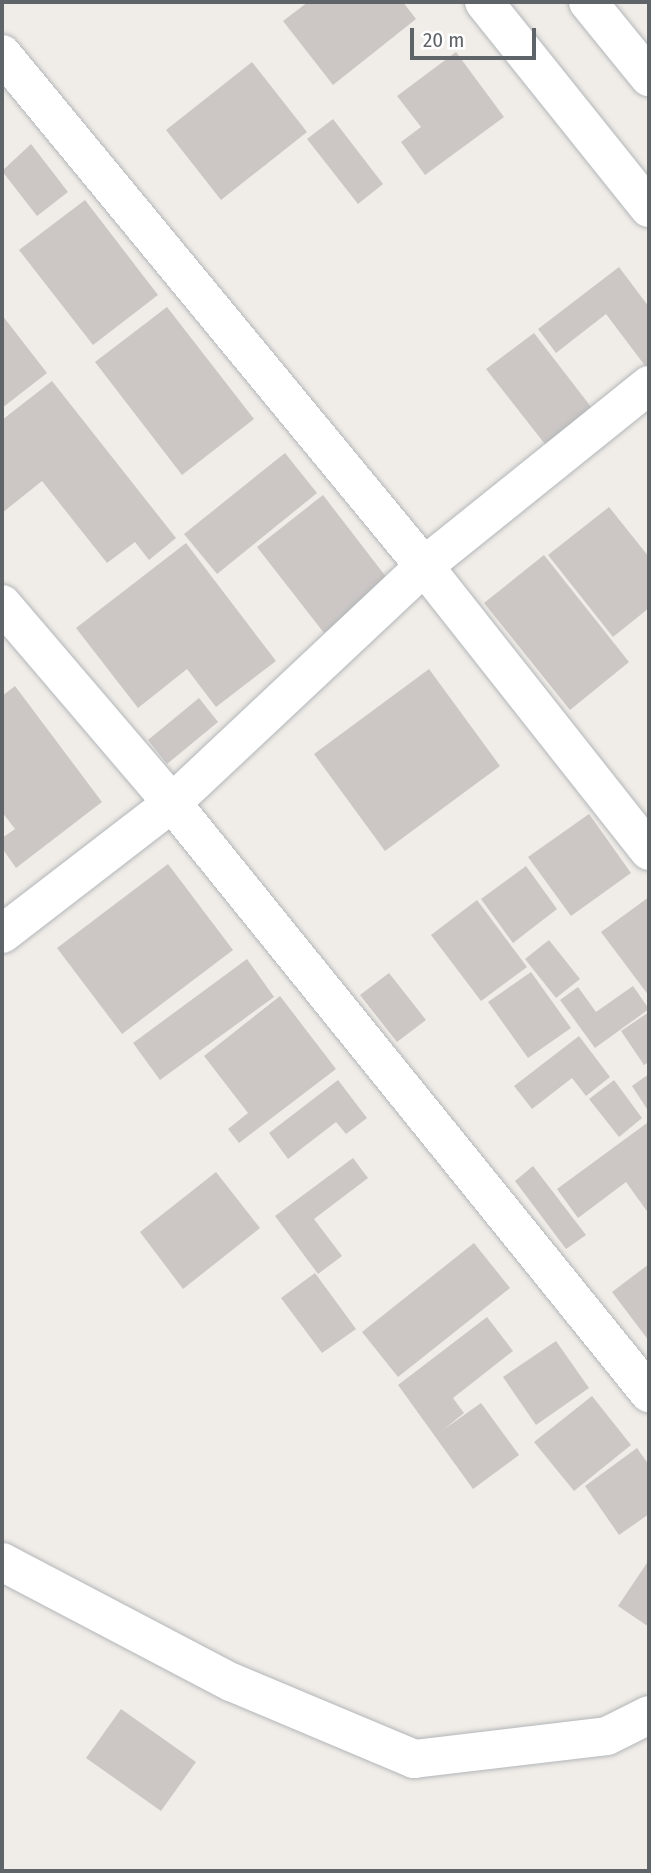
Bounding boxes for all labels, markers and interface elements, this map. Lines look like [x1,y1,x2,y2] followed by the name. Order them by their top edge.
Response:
[413,14,539,58] scale bar
[423,27,464,53] text: 20 m

